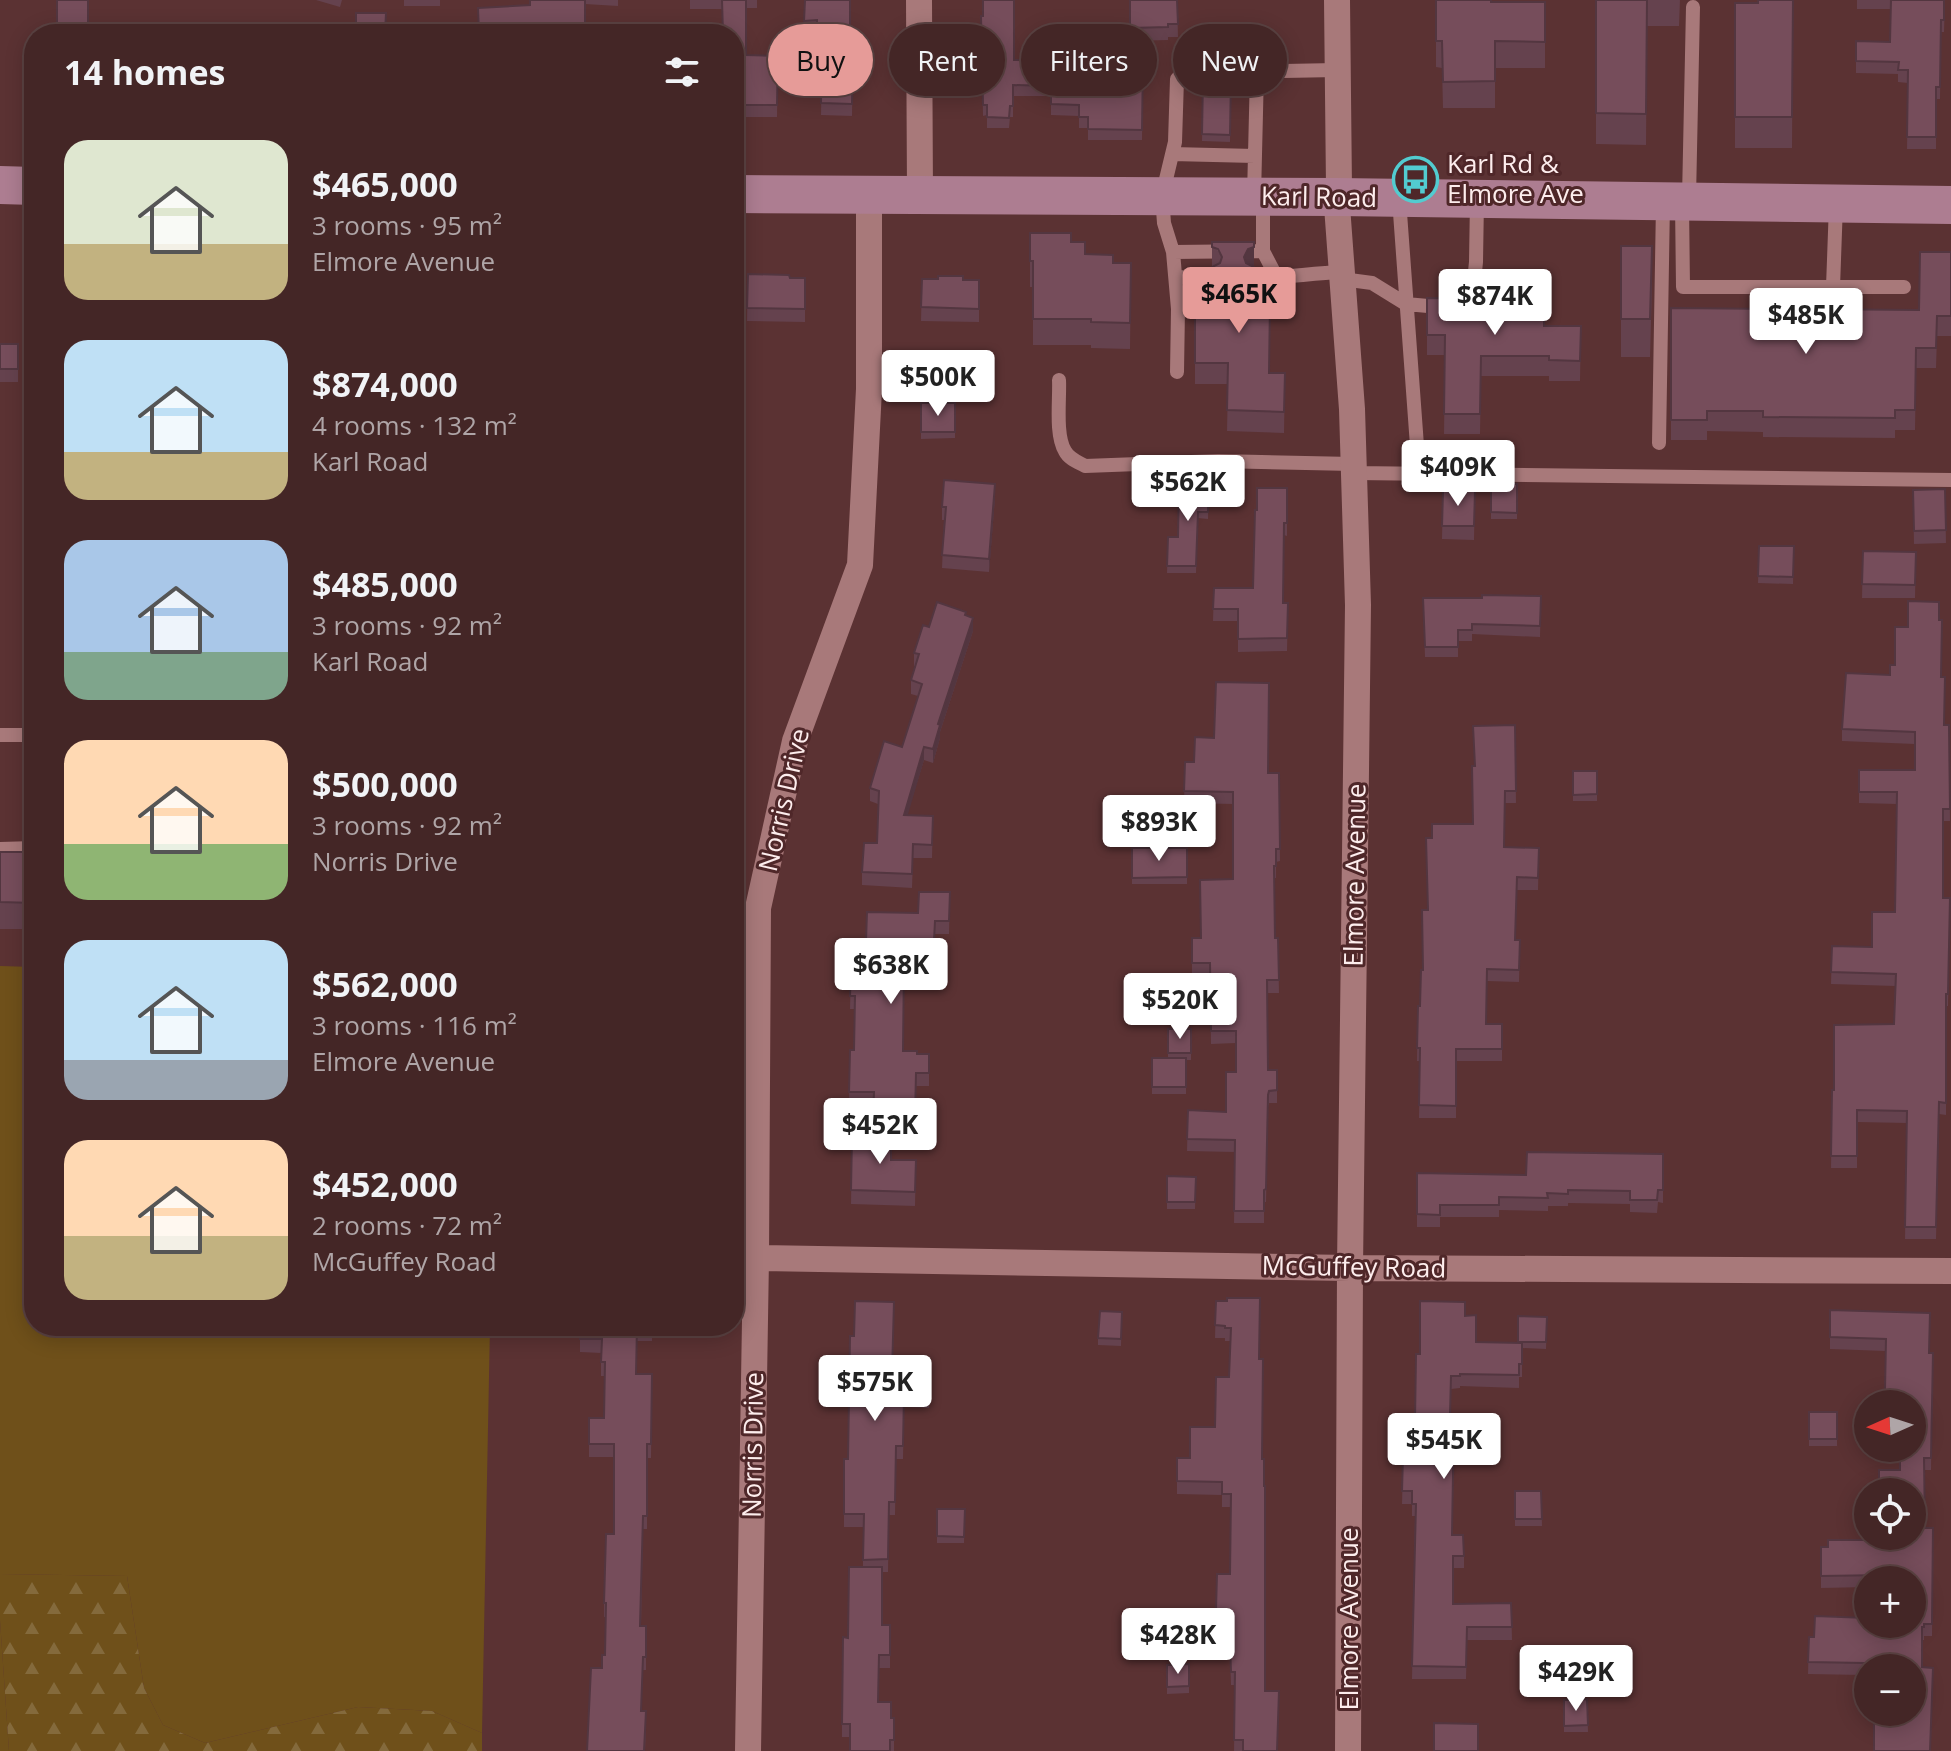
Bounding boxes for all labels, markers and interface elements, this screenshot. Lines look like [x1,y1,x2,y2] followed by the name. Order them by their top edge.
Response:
[768,24,873,96] chip: Buy
[889,24,1005,96] chip: Rent
[1021,24,1157,96] chip: Filters
[1173,24,1287,96] chip: New
[64,49,225,95] text: 14 homes
[660,50,704,94] icon: filters
[1447,145,1584,211] place label: Karl Rd & Elmore Ave
[1392,155,1440,203] bus stop icon: Karl Rd & Elmore Ave
[312,161,458,207] text: $465,000
[128,172,224,268] icon: home
[1261,177,1378,215] street label: Karl Road
[312,207,502,243] text: 3 rooms · 95 m²
[312,243,495,279] text: Elmore Avenue
[1183,267,1295,335] pin: $465K
[1439,269,1551,337] pin: $874K
[1201,275,1277,311] text: $465K
[1457,277,1533,313] text: $874K
[1750,288,1862,356] pin: $485K
[1768,296,1844,332] text: $485K
[882,350,994,418] pin: $500K
[900,358,976,394] text: $500K
[312,361,458,407] text: $874,000
[128,372,224,468] icon: home
[312,407,517,443] text: 4 rooms · 132 m²
[1402,440,1514,508] pin: $409K
[312,443,428,479] text: Karl Road
[1420,448,1496,484] text: $409K
[1132,455,1244,523] pin: $562K
[1150,463,1226,499] text: $562K
[312,561,458,607] text: $485,000
[128,572,224,668] icon: home
[312,607,502,643] text: 3 rooms · 92 m²
[312,643,428,679] text: Karl Road
[749,725,817,875] street label: Norris Drive
[312,761,458,807] text: $500,000
[128,772,224,868] icon: home
[1334,783,1374,967] street label: Elmore Avenue
[1103,795,1215,863] pin: $893K
[1121,803,1197,839] text: $893K
[312,807,502,843] text: 3 rooms · 92 m²
[312,843,458,879] text: Norris Drive
[835,938,947,1006] pin: $638K
[853,946,929,982] text: $638K
[312,961,458,1007] text: $562,000
[128,972,224,1068] icon: home
[1124,973,1236,1041] pin: $520K
[1142,981,1218,1017] text: $520K
[312,1007,517,1043] text: 3 rooms · 116 m²
[312,1043,495,1079] text: Elmore Avenue
[824,1098,936,1166] pin: $452K
[842,1106,918,1142] text: $452K
[312,1161,458,1207] text: $452,000
[128,1172,224,1268] icon: home
[312,1207,502,1243] text: 2 rooms · 72 m²
[312,1243,497,1279] text: McGuffey Road
[1261,1246,1447,1286] street label: McGuffey Road
[819,1355,931,1423] pin: $575K
[837,1363,913,1399] text: $575K
[733,1372,771,1518] street label: Norris Drive
[1854,1390,1926,1462] north arrow
[1854,1390,1926,1726] map controls
[1388,1413,1500,1481] pin: $545K
[1406,1421,1482,1457] text: $545K
[1854,1478,1926,1550] button: locate
[1330,1527,1366,1711] street label: Elmore Avenue
[1854,1566,1926,1638] button: +
[1122,1608,1234,1676] pin: $428K
[1140,1616,1216,1652] text: $428K
[1520,1645,1632,1713] pin: $429K
[1538,1653,1614,1689] text: $429K
[1854,1654,1926,1726] button: −

